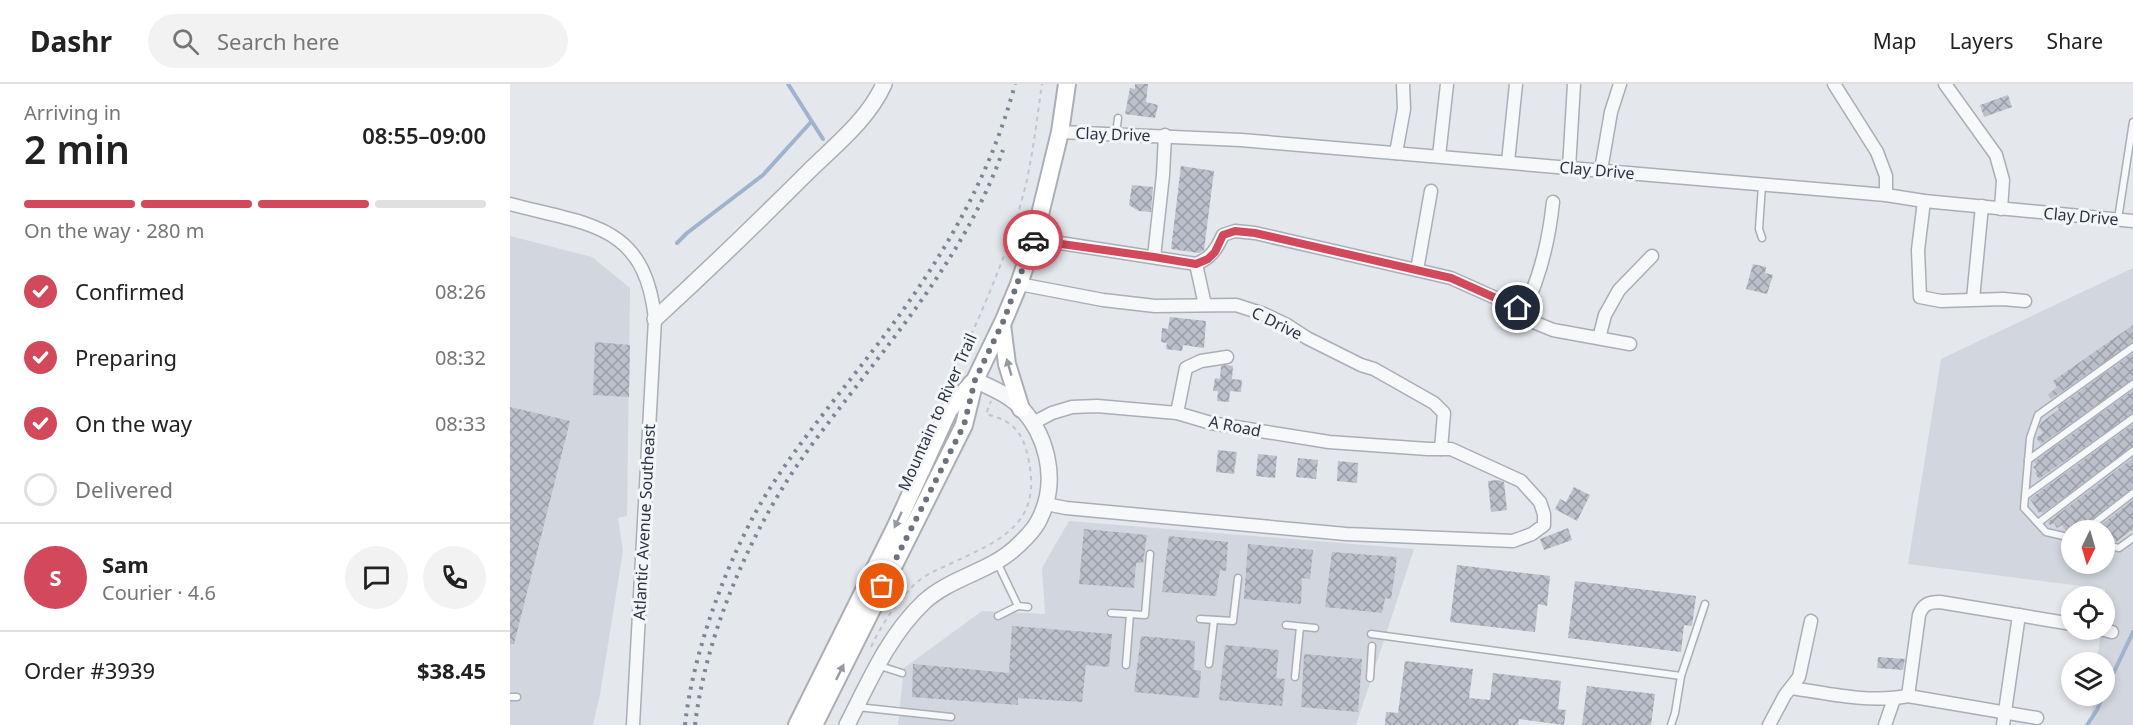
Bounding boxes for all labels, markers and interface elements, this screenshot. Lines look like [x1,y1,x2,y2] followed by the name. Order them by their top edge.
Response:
[148,14,568,68] search box
[30,22,112,60] text: Dashr
[169,25,202,58] icon: search
[217,26,339,56] text: Search here
[1873,27,1917,55] text: Map
[1950,27,2014,55] text: Layers
[2047,27,2103,55] text: Share
[24,99,121,126] text: Arriving in
[362,120,486,150] text: 08:55–09:00
[24,122,130,175] text: 2 min
[1075,122,1151,146] street label: Clay Drive
[1559,156,1635,184] street label: Clay Drive
[2043,202,2119,230] street label: Clay Drive
[1003,210,1063,270] courier
[24,217,204,244] text: On the way · 280 m
[1017,224,1050,257] icon: car
[24,275,57,308] icon: check
[75,276,185,306] text: Confirmed
[435,278,486,305] text: 08:26
[1492,282,1543,333] pin
[1501,291,1534,324] icon: home
[1248,301,1306,345] street label: C Drive
[892,330,982,494] street label: Mountain to River Trail
[24,341,57,374] icon: check
[75,342,177,372] text: Preparing
[435,344,486,371] text: 08:32
[1004,358,1013,376] one-way arrow
[24,407,57,440] icon: check
[75,408,192,438] text: On the way
[435,410,486,437] text: 08:33
[1207,410,1263,442] street label: A Road
[628,423,660,621] street label: Atlantic Avenue Southeast
[75,474,173,504] text: Delivered
[893,512,903,530] one-way arrow
[2061,520,2115,574] north arrow
[2061,520,2115,706] map controls
[345,546,408,609] button: chat
[423,546,486,609] button: phone
[102,549,149,579] text: Sam
[856,560,907,611] pin
[49,562,62,592] text: S
[865,569,898,602] icon: bag
[102,579,216,606] text: Courier · 4.6
[2061,586,2115,640] button: locate
[2061,652,2115,706] button: layers
[24,655,155,685] text: Order #3939
[417,655,486,685] text: $38.45
[835,664,844,681] one-way arrow

